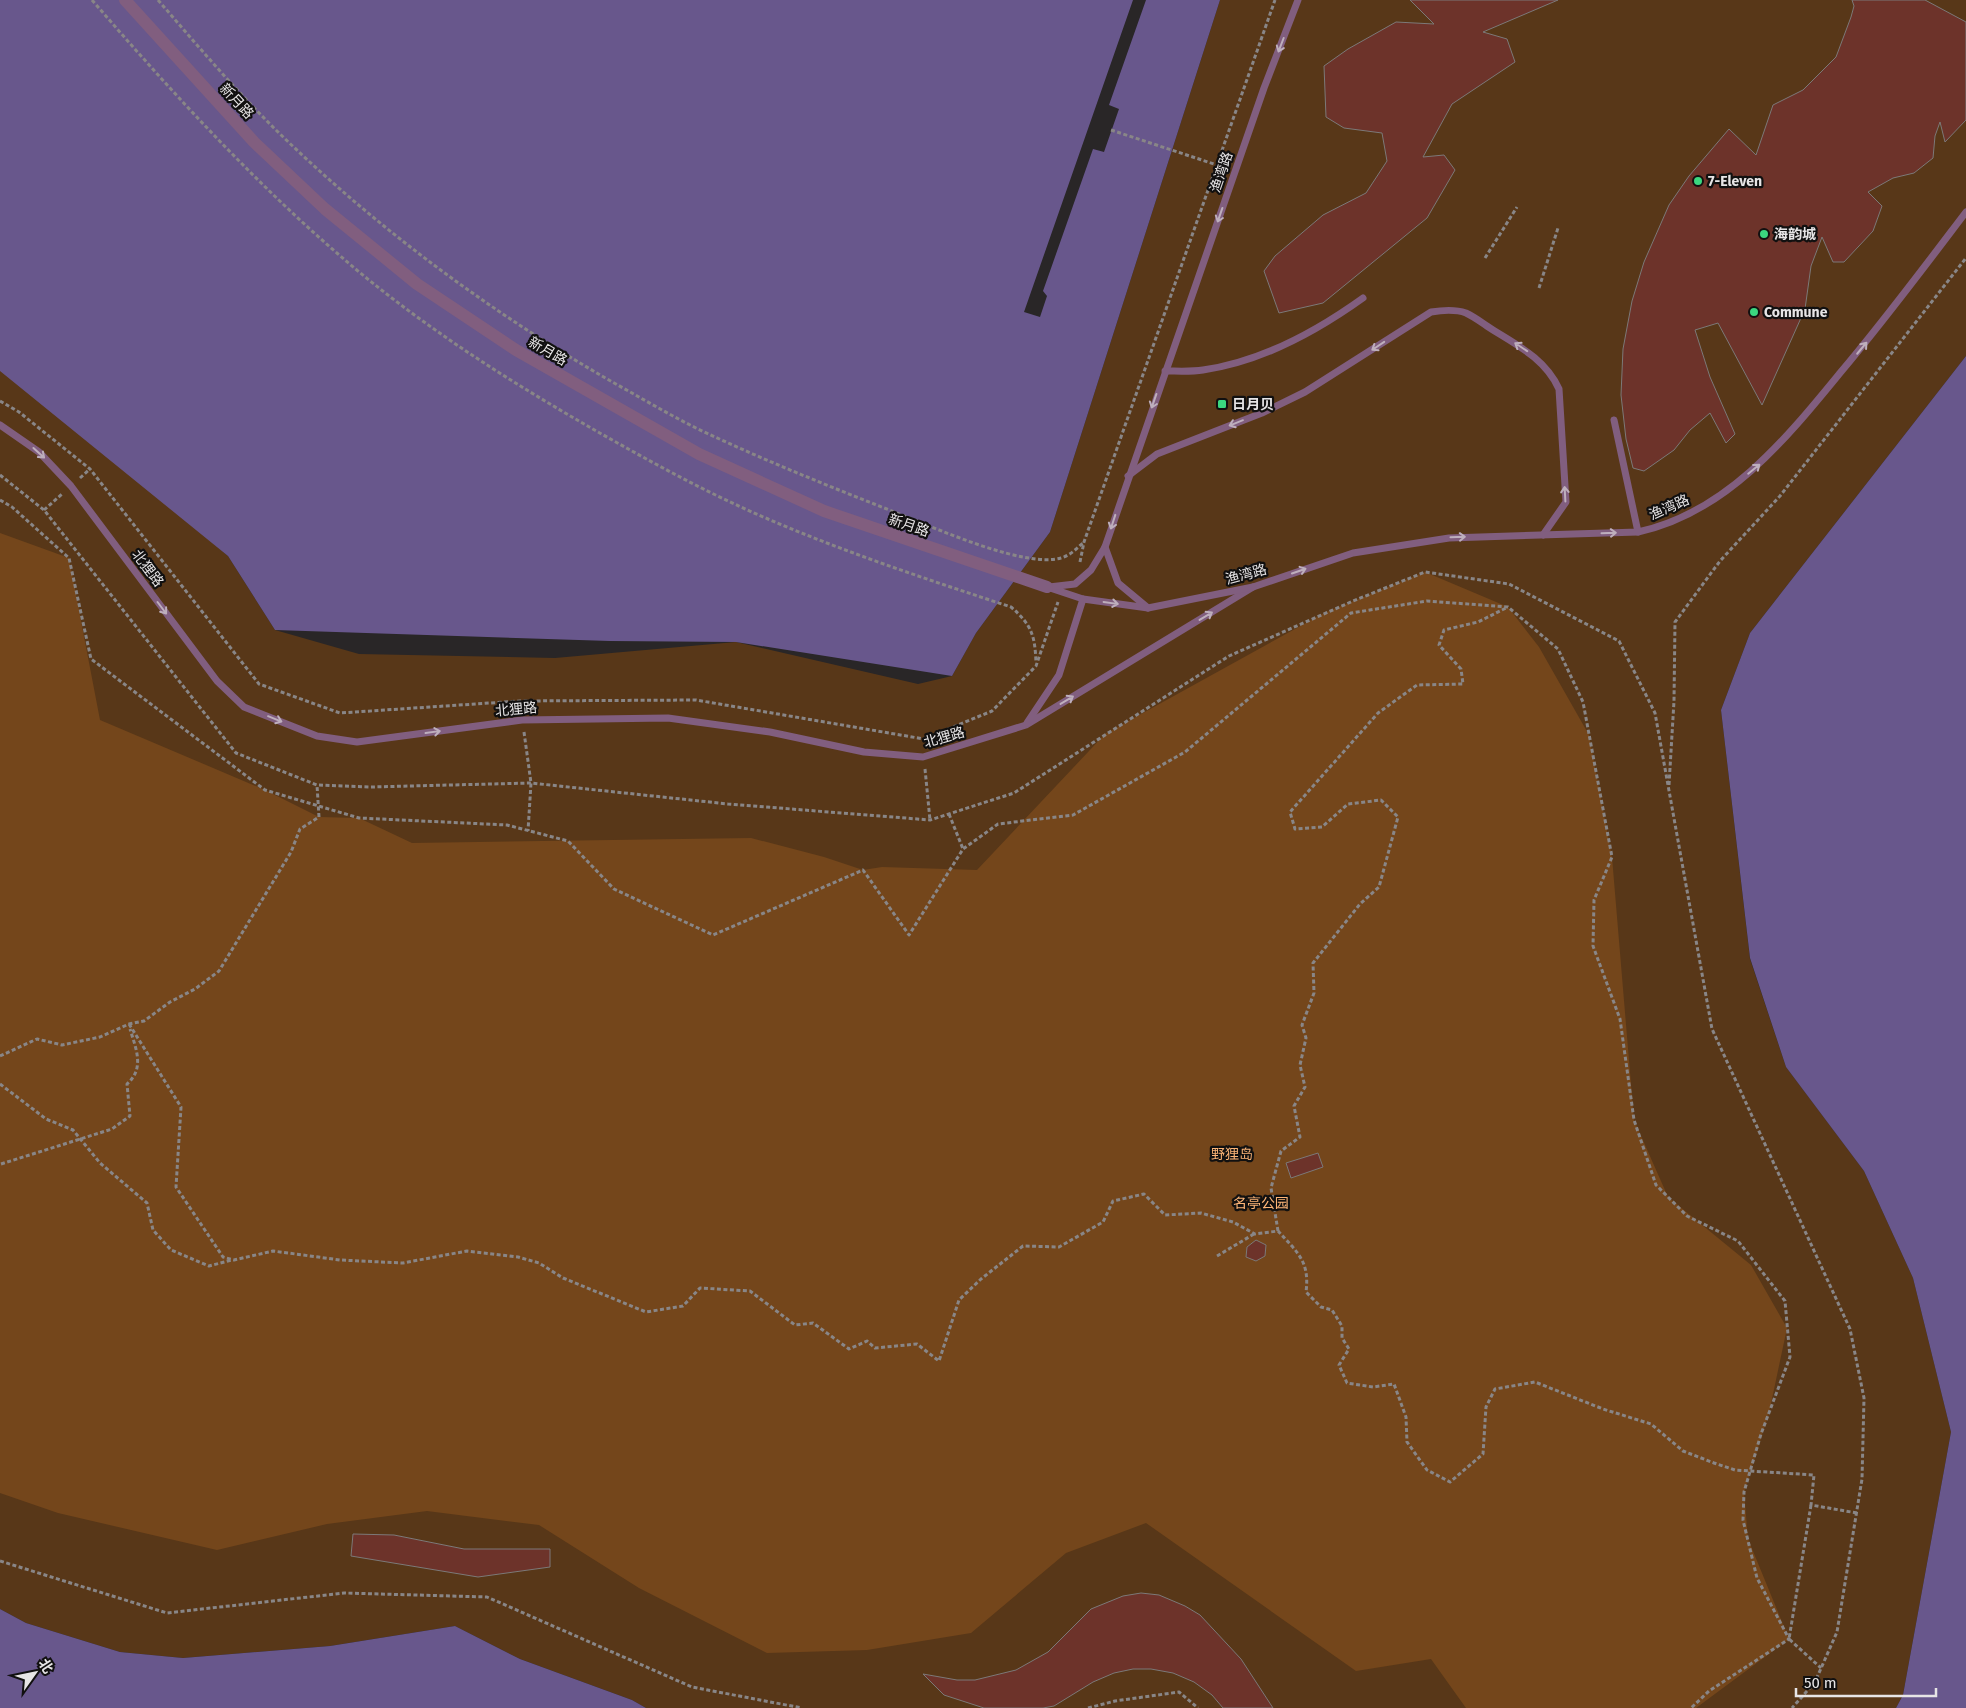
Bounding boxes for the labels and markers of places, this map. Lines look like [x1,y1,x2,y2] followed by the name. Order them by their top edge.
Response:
[1708,173,1762,190] place label: 7-Eleven
[1692,175,1704,187] marker: 7-Eleven
[1774,226,1816,243] place label: 海韵城
[1758,228,1770,240] marker: 海韵城
[1764,304,1828,321] place label: Commune
[1748,306,1760,318] marker: Commune
[1232,396,1274,413] place label: 日月贝
[1216,398,1228,410] marker: 日月贝

